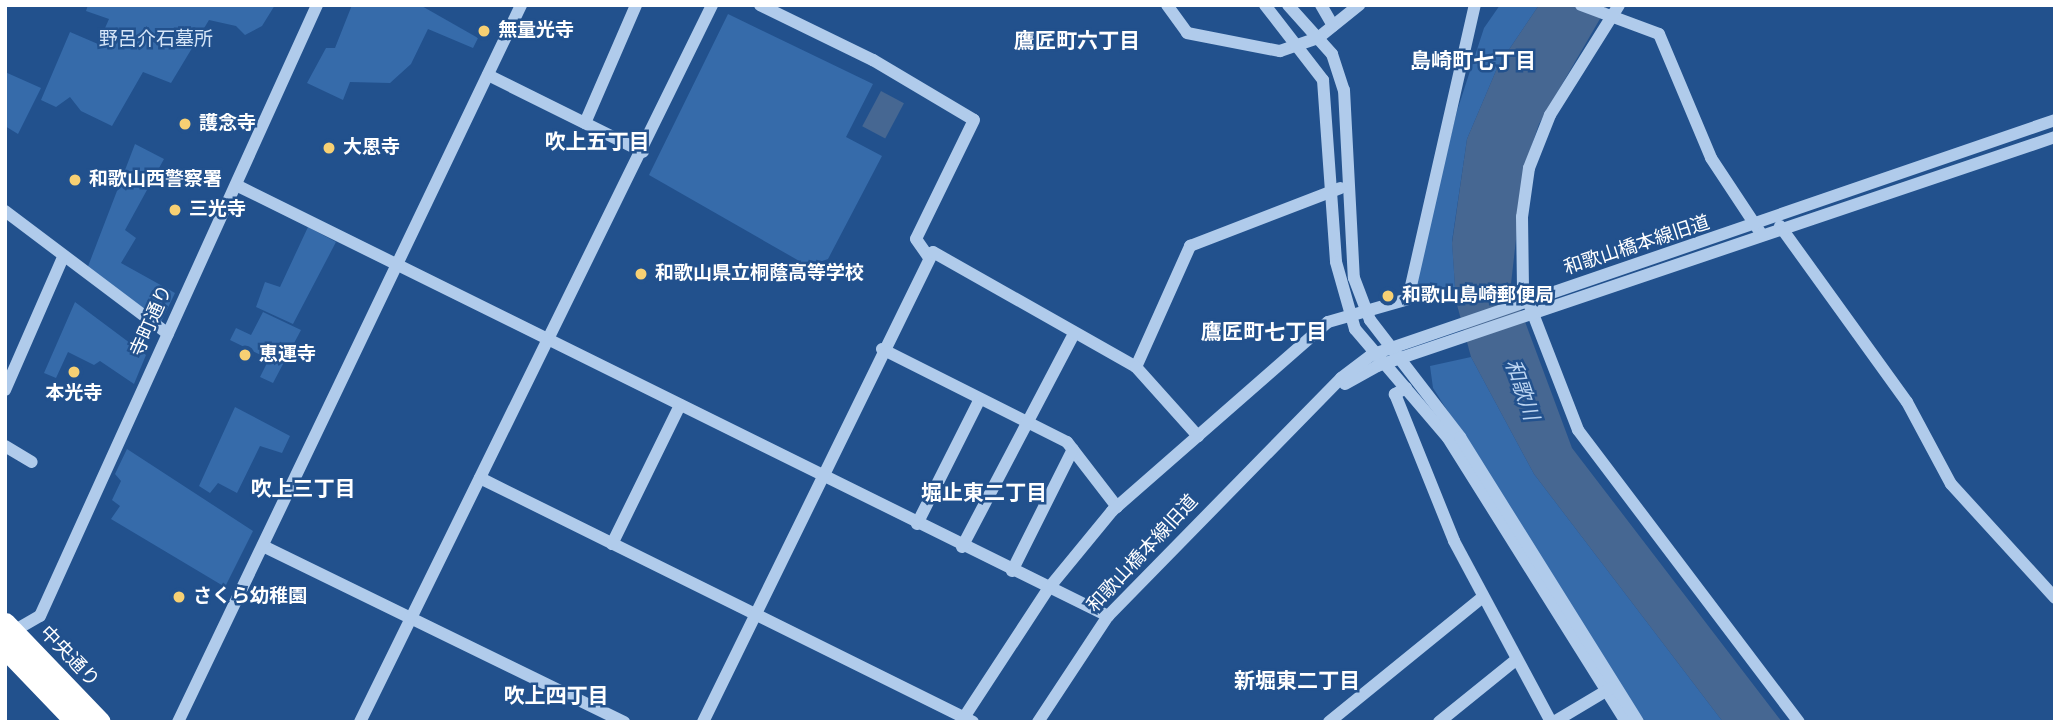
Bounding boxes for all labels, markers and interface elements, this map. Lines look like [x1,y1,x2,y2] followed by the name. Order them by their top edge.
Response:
[498,20,574,42] place label: 無量光寺
[476,23,492,39] marker: 無量光寺
[99,29,213,51] park label: 野呂介石墓所
[1014,29,1140,55] district label: 鷹匠町六丁目
[1410,49,1536,75] district label: 島崎町七丁目
[199,113,256,135] place label: 護念寺
[177,116,193,132] marker: 護念寺
[545,130,649,156] district label: 吹上五丁目
[343,137,400,159] place label: 大恩寺
[321,140,337,156] marker: 大恩寺
[89,169,222,191] place label: 和歌山西警察署
[67,172,83,188] marker: 和歌山西警察署
[189,199,246,221] place label: 三光寺
[167,202,183,218] marker: 三光寺
[1561,212,1713,280] street label: 和歌山橋本線旧道
[655,263,864,285] place label: 和歌山県立桐蔭高等学校
[633,266,649,282] marker: 和歌山県立桐蔭高等学校
[126,282,178,360] street label: 寺町通り
[1402,285,1554,307] place label: 和歌山島崎郵便局
[1380,288,1396,304] marker: 和歌山島崎郵便局
[1201,320,1327,346] district label: 鷹匠町七丁目
[259,344,316,366] place label: 恵運寺
[237,347,253,363] marker: 恵運寺
[1499,356,1543,424] water label: 和歌川
[66,364,82,380] marker: 本光寺
[46,383,102,405] place label: 本光寺
[251,477,355,503] district label: 吹上三丁目
[921,481,1047,507] district label: 堀止東二丁目
[1083,491,1203,617] street label: 和歌山橋本線旧道
[193,586,307,608] place label: さくら幼稚園
[171,589,187,605] marker: さくら幼稚園
[34,622,104,692] street label: 中央通り
[1234,669,1360,695] district label: 新堀東二丁目
[504,684,608,710] district label: 吹上四丁目

